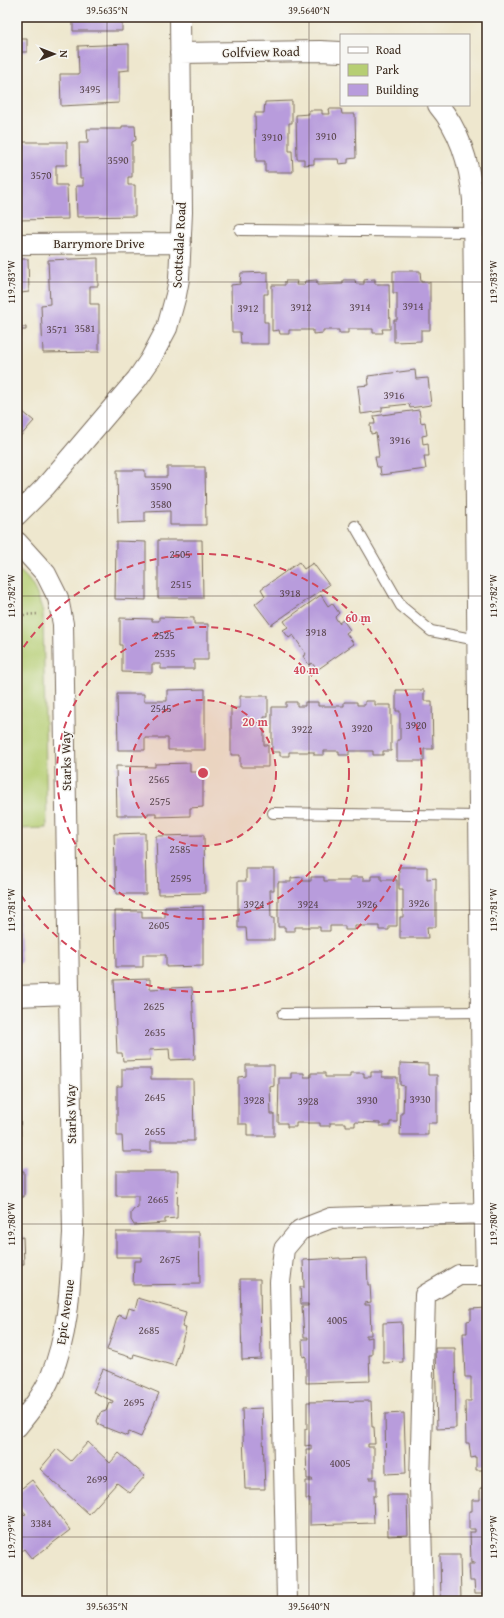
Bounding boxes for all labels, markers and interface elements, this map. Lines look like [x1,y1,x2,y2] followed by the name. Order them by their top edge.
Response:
[86,3,128,18] text: 39.5635°N
[288,3,330,18] text: 39.5640°N
[34,34,74,74] north arrow
[340,34,470,106] legend
[376,41,402,58] text: Road
[222,42,300,62] street label: Golfview Road
[56,50,72,58] text: N
[376,61,400,78] text: Park
[79,81,101,97] house number: 3495
[376,81,419,98] text: Building
[315,128,337,144] house number: 3910
[261,129,283,145] house number: 3910
[107,152,129,168] house number: 3590
[30,167,52,183] house number: 3570
[167,202,191,288] street label: Scottsdale Road
[53,234,145,253] street label: Barrymore Drive
[4,260,19,304] text: 119.783°W
[486,260,501,304] text: 119.783°W
[402,298,424,314] house number: 3914
[290,299,312,315] house number: 3912
[349,299,371,315] house number: 3914
[237,300,259,316] house number: 3912
[74,320,96,336] house number: 3581
[46,321,68,337] house number: 3571
[383,387,405,403] house number: 3916
[389,432,411,448] house number: 3916
[150,478,172,494] house number: 3590
[150,496,172,512] house number: 3580
[169,546,191,562] house number: 2505
[4,574,19,618] text: 119.782°W
[486,574,501,618] text: 119.782°W
[170,576,192,592] house number: 2515
[279,585,301,601] house number: 3918
[345,609,371,626] text: 60 m
[305,624,327,640] house number: 3918
[153,627,175,643] house number: 2525
[154,645,176,661] house number: 2535
[293,661,319,678] text: 40 m
[150,700,172,716] house number: 2545
[242,713,268,730] text: 20 m
[405,717,427,733] house number: 3920
[351,720,373,736] house number: 3920
[291,721,313,737] house number: 3922
[56,730,76,791] street label: Starks Way
[196,766,210,780] centre of rings
[148,771,170,787] house number: 2565
[149,793,171,809] house number: 2575
[169,841,191,857] house number: 2585
[170,870,192,886] house number: 2595
[4,888,19,932] text: 119.781°W
[486,888,501,932] text: 119.781°W
[408,895,430,911] house number: 3926
[243,896,265,912] house number: 3924
[297,896,319,912] house number: 3924
[356,896,378,912] house number: 3926
[148,917,170,933] house number: 2605
[143,998,165,1014] house number: 2625
[144,1024,166,1040] house number: 2635
[61,1083,81,1144] street label: Starks Way
[144,1089,166,1105] house number: 2645
[409,1091,431,1107] house number: 3930
[243,1092,265,1108] house number: 3928
[356,1092,378,1108] house number: 3930
[297,1093,319,1109] house number: 3928
[144,1123,166,1139] house number: 2655
[147,1191,169,1207] house number: 2665
[4,1202,19,1246] text: 119.780°W
[486,1202,501,1246] text: 119.780°W
[159,1251,181,1267] house number: 2675
[51,1278,79,1346] street label: Epic Avenue
[326,1312,348,1328] house number: 4005
[138,1322,160,1338] house number: 2685
[123,1394,145,1410] house number: 2695
[329,1455,351,1471] house number: 4005
[86,1471,108,1487] house number: 2699
[4,1515,19,1559] text: 119.779°W
[30,1515,52,1531] house number: 3384
[486,1515,501,1559] text: 119.779°W
[86,1599,128,1614] text: 39.5635°N
[288,1599,330,1614] text: 39.5640°N

